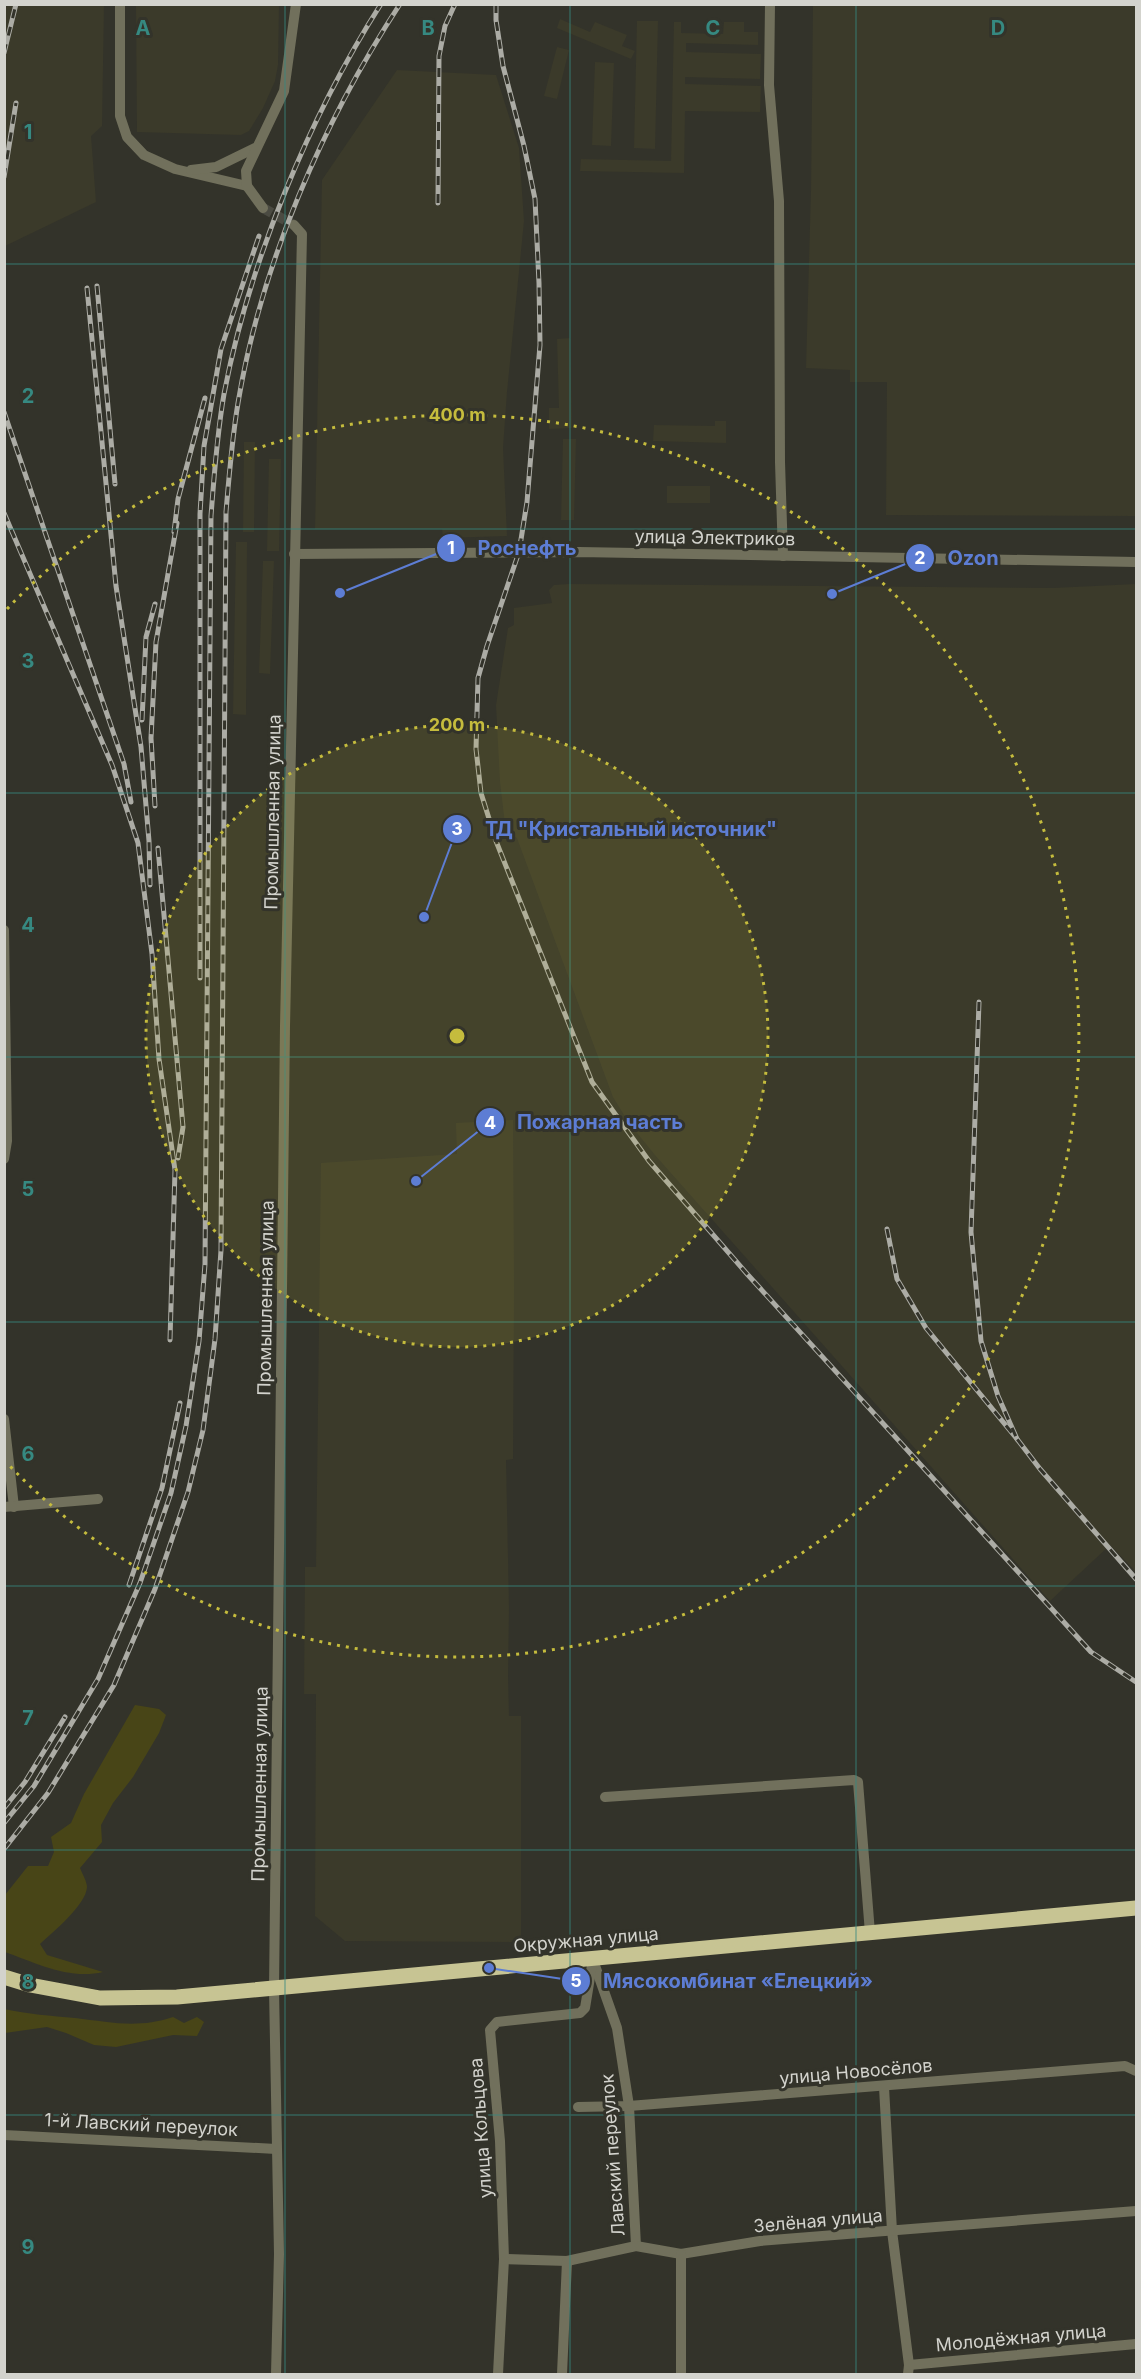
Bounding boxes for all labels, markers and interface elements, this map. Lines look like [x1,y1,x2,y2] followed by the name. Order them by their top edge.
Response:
[136,16,151,40] text: A
[421,16,435,40] text: B
[706,16,720,40] text: C
[991,16,1005,40] text: D
[24,120,32,144] text: 1
[22,384,34,408] text: 2
[428,404,486,425] text: 400 m
[635,526,795,549] street label: улица Электриков
[436,529,589,567] callout: Роснефть
[477,536,577,560] text: Роснефть
[447,537,455,558] text: 1
[905,539,1011,577] callout: Ozon
[947,546,999,570] text: Ozon
[914,547,926,568] text: 2
[22,649,34,673] text: 3
[260,714,285,910] street label: Промышленная улица
[429,714,485,735] text: 200 m
[442,810,789,848] callout: ТД "Кристальный источник"
[485,817,777,841] text: ТД "Кристальный источник"
[451,818,463,839] text: 3
[21,913,35,937] text: 4
[447,1026,467,1046] centre of rings
[475,1103,695,1141] callout: Пожарная часть
[517,1110,683,1134] text: Пожарная часть
[484,1112,496,1133] text: 4
[22,1177,34,1201] text: 5
[253,1200,278,1396] street label: Промышленная улица
[22,1442,35,1466] text: 6
[247,1686,272,1882] street label: Промышленная улица
[22,1706,34,1730] text: 7
[512,1923,660,1956] street label: Окружная улица
[561,1962,885,2000] callout: Мясокомбинат «Елецкий»
[603,1969,873,1993] text: Мясокомбинат «Елецкий»
[21,1970,35,1994] text: 8
[570,1970,582,1991] text: 5
[779,2054,933,2089] street label: улица Новосёлов
[465,2057,496,2199] street label: улица Кольцова
[596,2073,629,2237] street label: Лавский переулок
[44,2109,239,2140] street label: 1-й Лавский переулок
[753,2204,883,2237] street label: Зелёная улица
[22,2235,35,2259] text: 9
[935,2320,1107,2355] street label: Молодёжная улица

